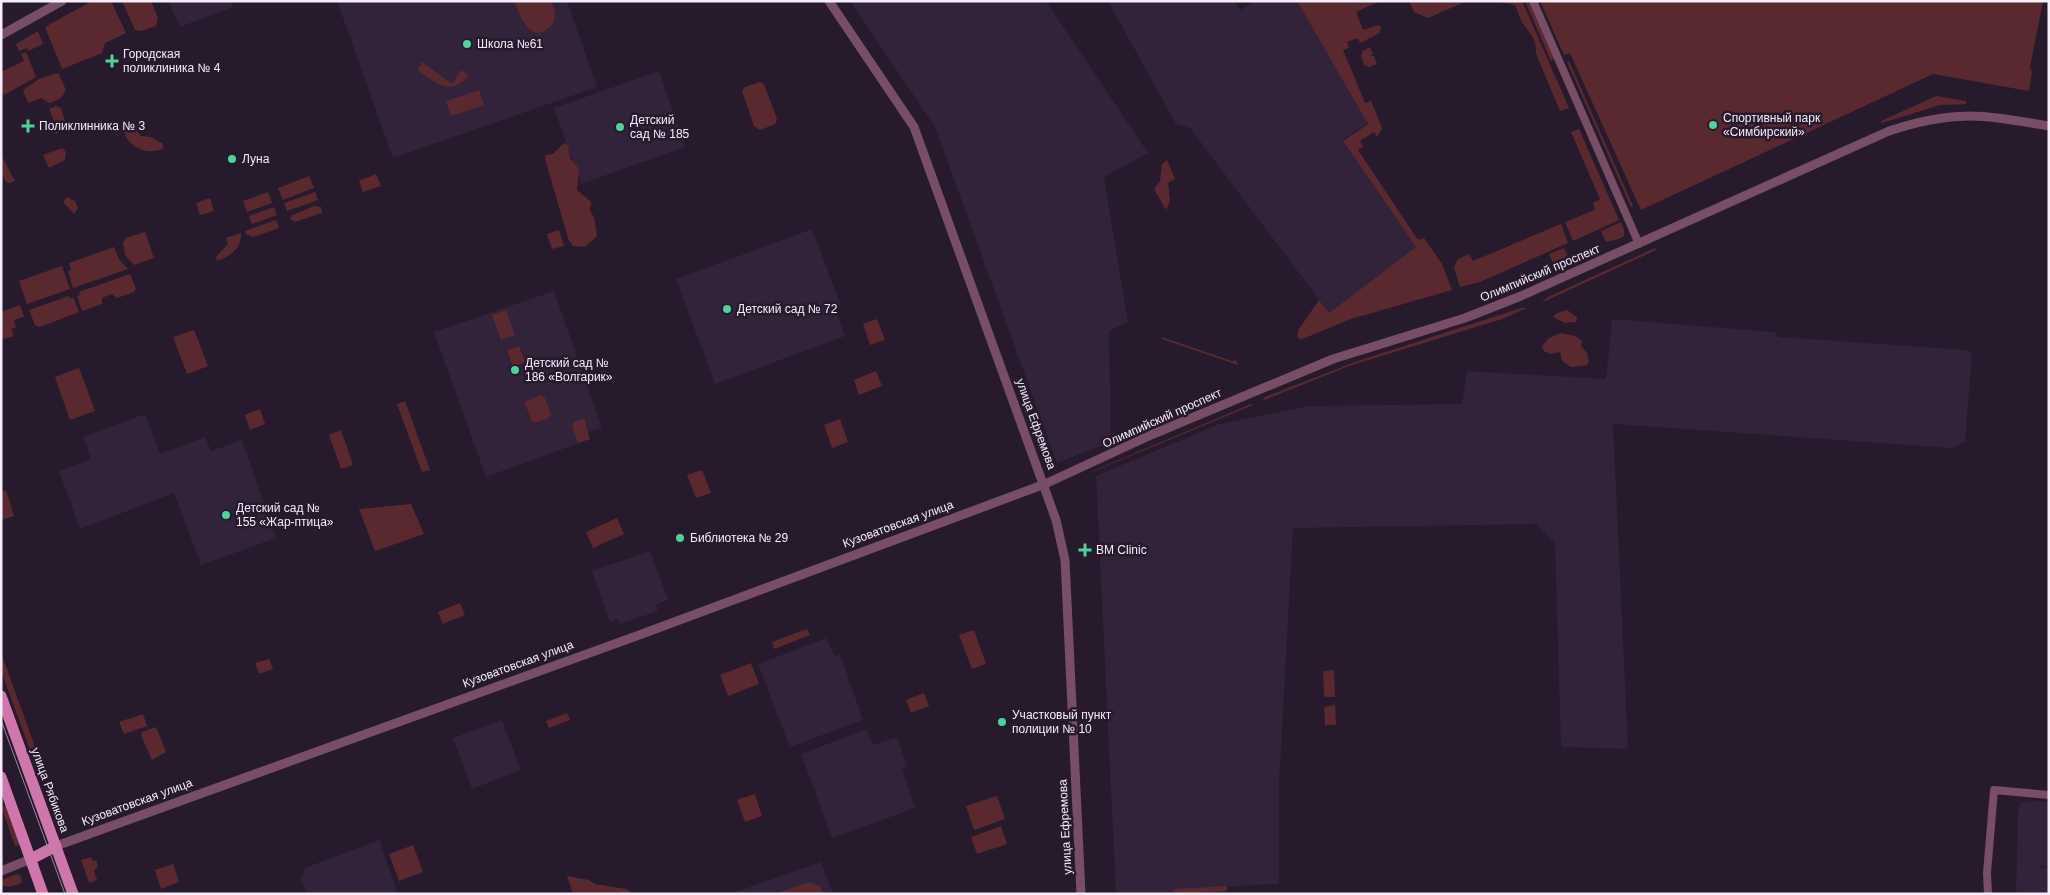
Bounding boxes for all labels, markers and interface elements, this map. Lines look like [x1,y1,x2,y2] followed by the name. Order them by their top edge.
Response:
[477,37,543,51] place label: Школа №61
[461,38,473,50] marker: Школа №61
[123,47,221,75] place label: Городская поликлиника № 4
[105,54,119,68] marker: Городская поликлиника № 4
[1723,111,1821,139] place label: Спортивный парк «Симбирский»
[630,113,690,141] place label: Детский сад № 185
[21,119,35,133] marker: Поликлинника № 3
[39,119,146,133] place label: Поликлинника № 3
[1707,119,1719,131] marker: Спортивный парк «Симбирский»
[614,121,626,133] marker: Детский сад № 185
[242,152,270,166] place label: Луна
[226,153,238,165] marker: Луна
[1478,241,1603,305] street label: Олимпийский проспект
[737,302,838,316] place label: Детский сад № 72
[721,303,733,315] marker: Детский сад № 72
[525,356,613,384] place label: Детский сад № 186 «Волгарик»
[509,364,521,376] marker: Детский сад № 186 «Волгарик»
[1013,377,1059,472] street label: улица Ефремова
[1100,385,1224,451] street label: Олимпийский проспект
[841,497,956,551] street label: Кузоватовская улица
[236,501,334,529] place label: Детский сад № 155 «Жар-птица»
[220,509,232,521] marker: Детский сад № 155 «Жар-птица»
[690,531,788,545] place label: Библиотека № 29
[674,532,686,544] marker: Библиотека № 29
[1078,543,1092,557] marker: BM Clinic
[1096,543,1147,557] place label: BM Clinic
[461,637,576,691] street label: Кузоватовская улица
[1012,708,1112,736] place label: Участковый пункт полиции № 10
[996,716,1008,728] marker: Участковый пункт полиции № 10
[28,746,72,835] street label: улица Рябикова
[80,775,195,829] street label: Кузоватовская улица
[1055,779,1074,875] street label: улица Ефремова

